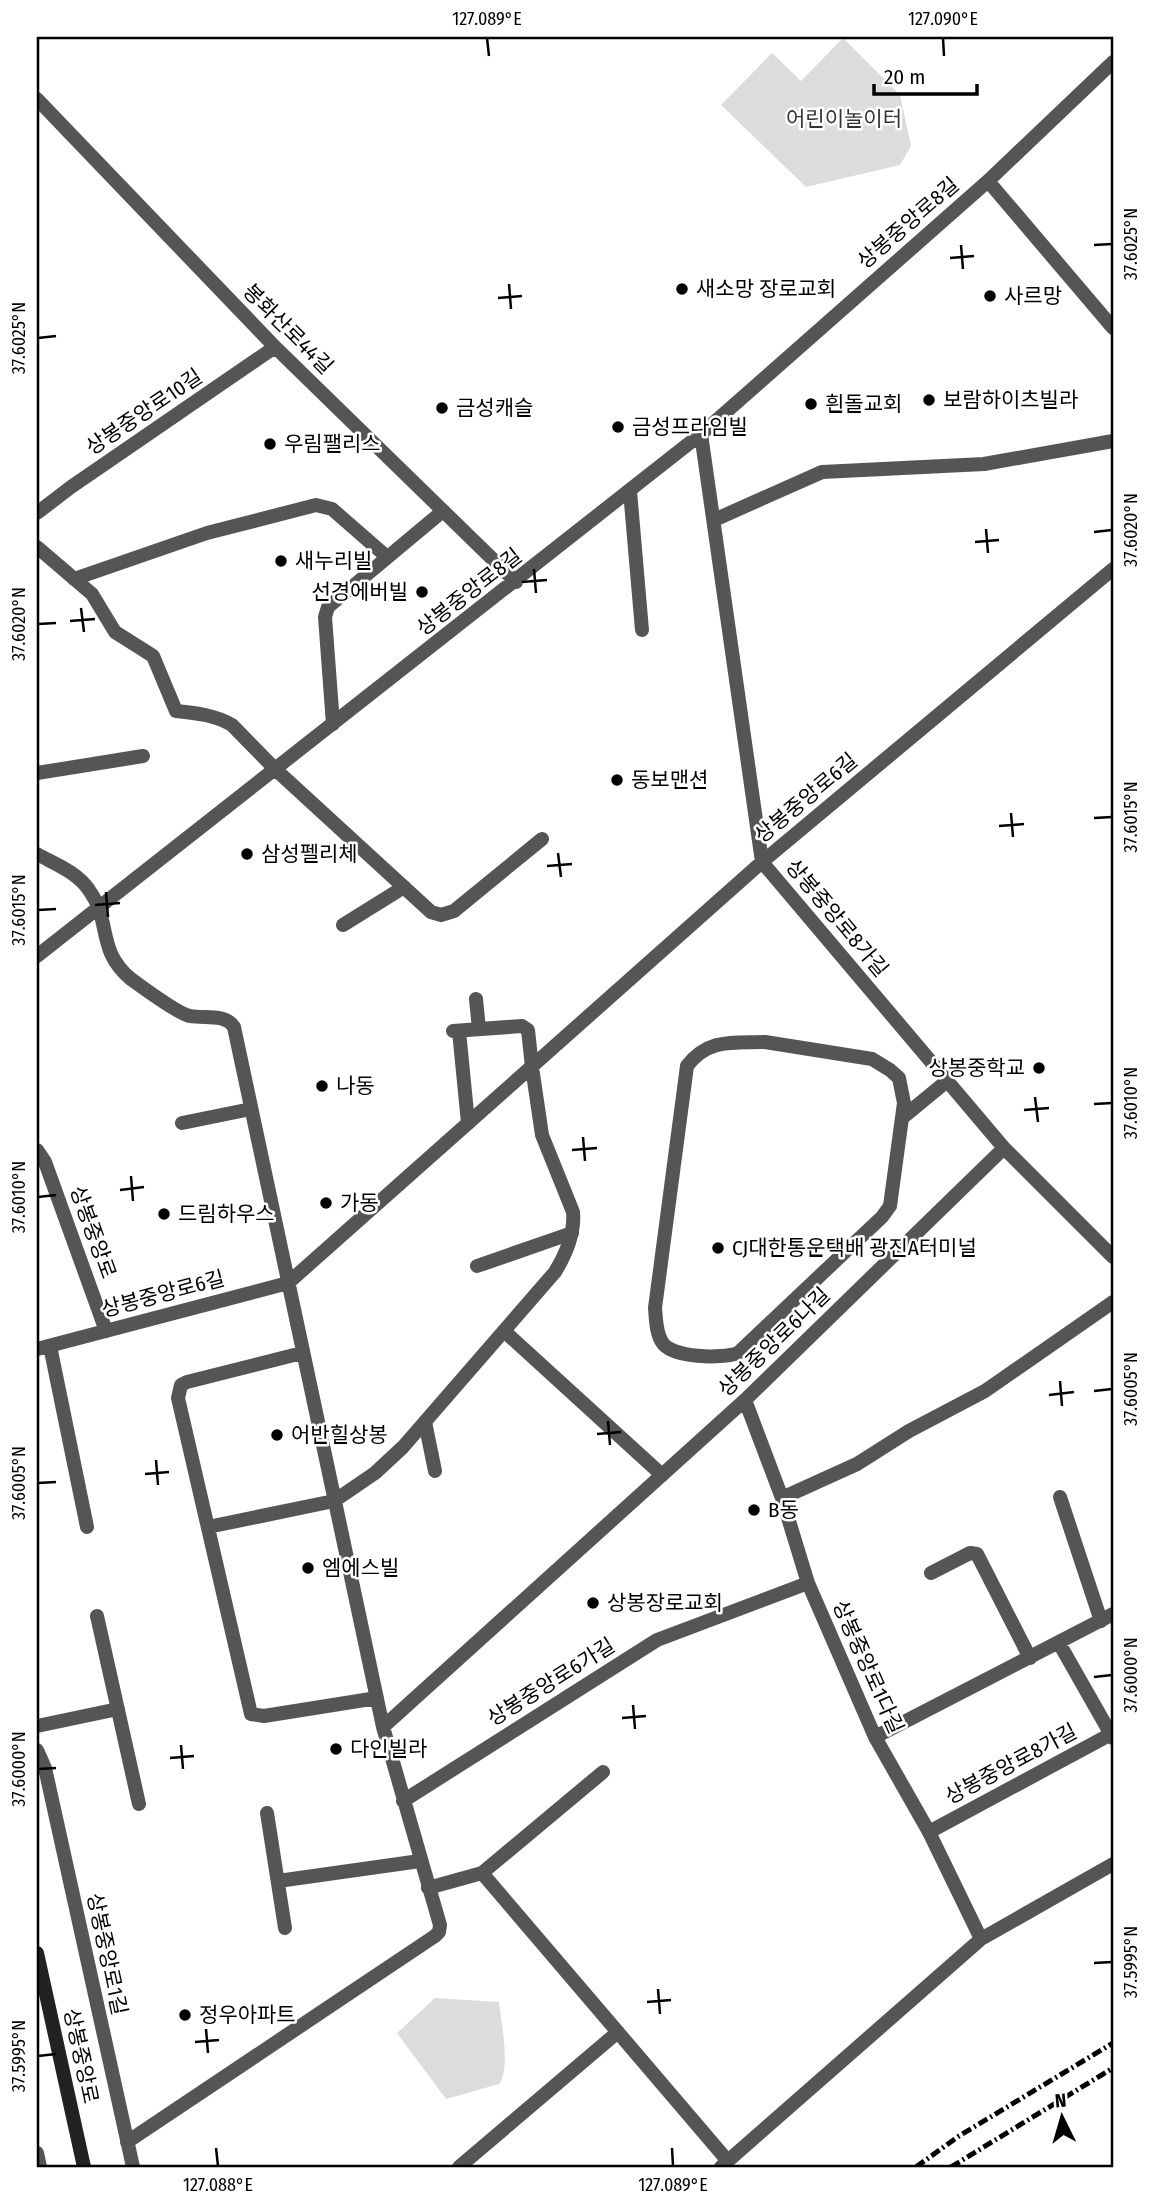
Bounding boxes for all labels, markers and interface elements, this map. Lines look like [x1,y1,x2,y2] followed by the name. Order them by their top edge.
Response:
[452,8,522,30] text: 127.089°E
[908,8,978,30] text: 127.090°E
[874,52,977,96] scale bar
[884,64,925,90] text: 20 m
[786,106,902,132] park label: 어린이놀이터
[852,172,964,274] street label: 상봉중앙로8길
[1120,208,1142,280] text: 37.6025°N
[696,276,836,302] place label: 새소망 장로교회
[237,278,339,380] street label: 봉화산로44길
[674,281,690,297] marker: 새소망 장로교회
[1004,283,1062,309] place label: 사르망
[982,288,998,304] marker: 사르망
[8,302,30,374] text: 37.6025°N
[81,363,207,461] street label: 상봉중앙로10길
[943,387,1078,413] place label: 보람하이츠빌라
[825,391,902,417] place label: 흰돌교회
[921,392,937,408] marker: 보람하이츠빌라
[456,395,533,421] place label: 금성캐슬
[803,396,819,412] marker: 흰돌교회
[434,400,450,416] marker: 금성캐슬
[632,414,748,440] place label: 금성프라임빌
[610,419,626,435] marker: 금성프라임빌
[284,431,381,457] place label: 우림팰리스
[262,436,278,452] marker: 우림팰리스
[1120,493,1142,567] text: 37.6020°N
[411,543,527,641] street label: 상봉중앙로8길
[295,548,372,574] place label: 새누리빌
[273,553,289,569] marker: 새누리빌
[311,579,408,605] place label: 선경에버빌
[414,584,430,600] marker: 선경에버빌
[8,587,30,661] text: 37.6020°N
[749,747,863,849] street label: 상봉중앙로6길
[631,767,708,793] place label: 동보맨션
[609,772,625,788] marker: 동보맨션
[1120,781,1142,853] text: 37.6015°N
[261,841,358,867] place label: 삼성펠리체
[239,846,255,862] marker: 삼성펠리체
[780,854,894,982] street label: 상봉중앙로8가길
[8,874,30,946] text: 37.6015°N
[928,1055,1025,1081] place label: 상봉중학교
[1031,1060,1047,1076] marker: 상봉중학교
[1120,1067,1142,1139] text: 37.6010°N
[336,1073,375,1099] place label: 나동
[314,1078,330,1094] marker: 나동
[8,1161,30,1233] text: 37.6010°N
[64,1182,122,1282] street label: 상봉중앙로
[340,1190,379,1216] place label: 가동
[318,1195,334,1211] marker: 가동
[178,1201,275,1227] place label: 드림하우스
[156,1206,172,1222] marker: 드림하우스
[732,1235,977,1261] place label: CJ대한통운택배 광진A터미널
[710,1240,726,1256] marker: CJ대한통운택배 광진A터미널
[99,1265,227,1323] street label: 상봉중앙로6길
[713,1282,835,1402] street label: 상봉중앙로6나길
[1120,1352,1142,1426] text: 37.6005°N
[291,1422,388,1448] place label: 어반힐상봉
[269,1427,285,1443] marker: 어반힐상봉
[8,1446,30,1520] text: 37.6005°N
[768,1497,799,1523] place label: B동
[746,1502,762,1518] marker: B동
[322,1555,399,1581] place label: 엠에스빌
[300,1560,316,1576] marker: 엠에스빌
[607,1590,723,1616] place label: 상봉장로교회
[585,1595,601,1611] marker: 상봉장로교회
[827,1596,909,1738] street label: 상봉중앙로1다길
[482,1632,620,1732] street label: 상봉중앙로6가길
[1120,1637,1142,1713] text: 37.6000°N
[941,1718,1081,1810] street label: 상봉중앙로8가길
[8,1731,30,1807] text: 37.6000°N
[350,1736,427,1762] place label: 다인빌라
[328,1741,344,1757] marker: 다인빌라
[81,1891,133,2017] street label: 상봉중앙로1길
[1120,1926,1142,1998] text: 37.5995°N
[199,2002,296,2028] place label: 정우아파트
[58,2006,104,2106] street label: 상봉중앙로
[177,2007,193,2023] marker: 정우아파트
[8,2020,30,2092] text: 37.5995°N
[1028,2082,1098,2152] north arrow
[1054,2089,1067,2113] text: N
[183,2174,253,2196] text: 127.088°E
[638,2174,708,2196] text: 127.089°E

